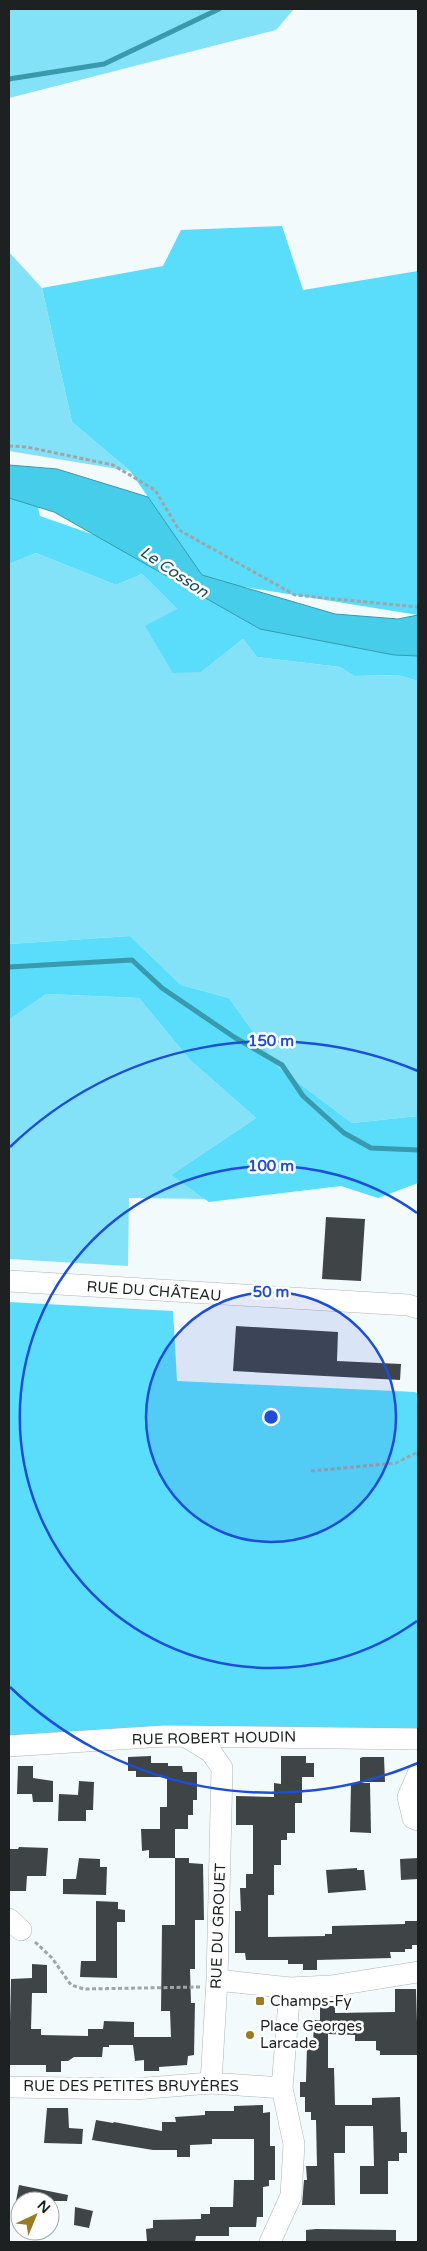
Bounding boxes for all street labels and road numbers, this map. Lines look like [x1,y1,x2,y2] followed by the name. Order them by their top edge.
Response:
[86,1277,222,1305] street label: RUE DU CHÂTEAU
[132,1728,296,1748] street label: RUE ROBERT HOUDIN
[207,1863,229,1989] street label: RUE DU GROUET
[23,2077,239,2095] street label: RUE DES PETITES BRUYÈRES

